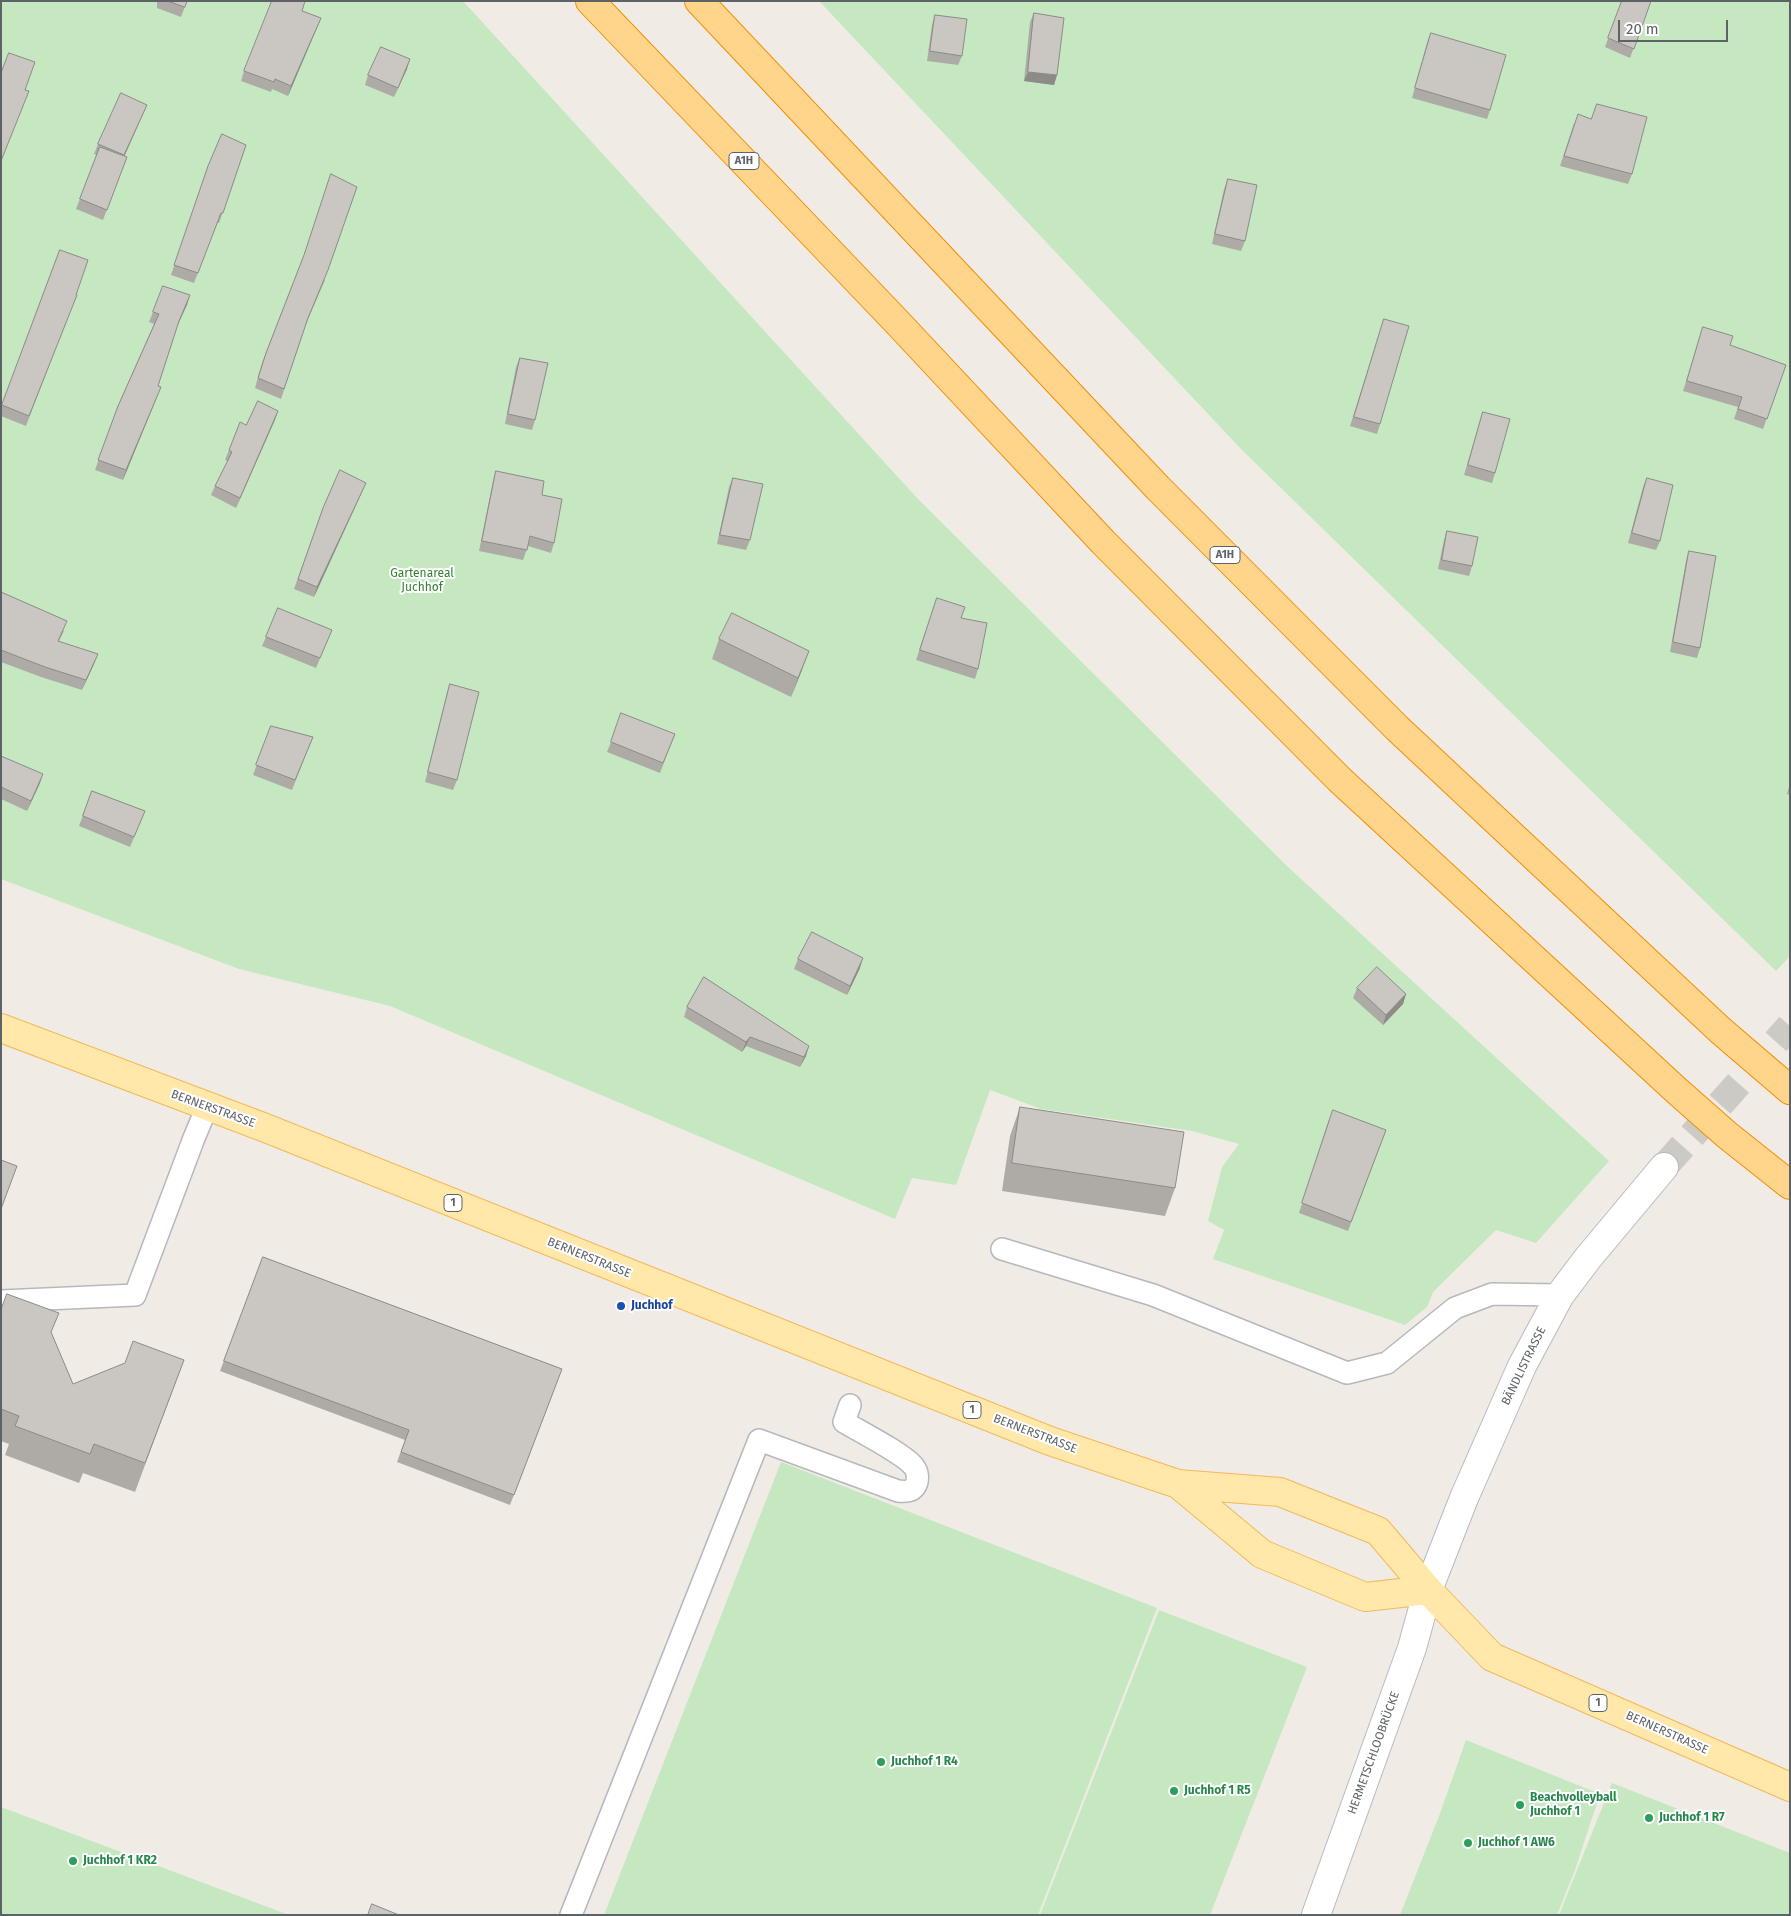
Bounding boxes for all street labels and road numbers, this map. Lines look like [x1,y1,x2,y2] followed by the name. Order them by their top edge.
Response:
[729,153,759,170] road number: A1H
[1210,546,1240,564] road number: A1H
[169,1087,257,1131] street label: BERNERSTRASSE
[444,1194,462,1212] road number: 1
[545,1235,633,1281] street label: BERNERSTRASSE
[1499,1324,1549,1408] street label: BÄNDLISTRASSE
[963,1402,981,1418] road number: 1
[991,1411,1079,1457] street label: BERNERSTRASSE
[1345,1690,1403,1816] street label: HERMETSCHLOOBRÜCKE
[1589,1695,1607,1712] road number: 1
[1624,1708,1710,1758] street label: BERNERSTRASSE

